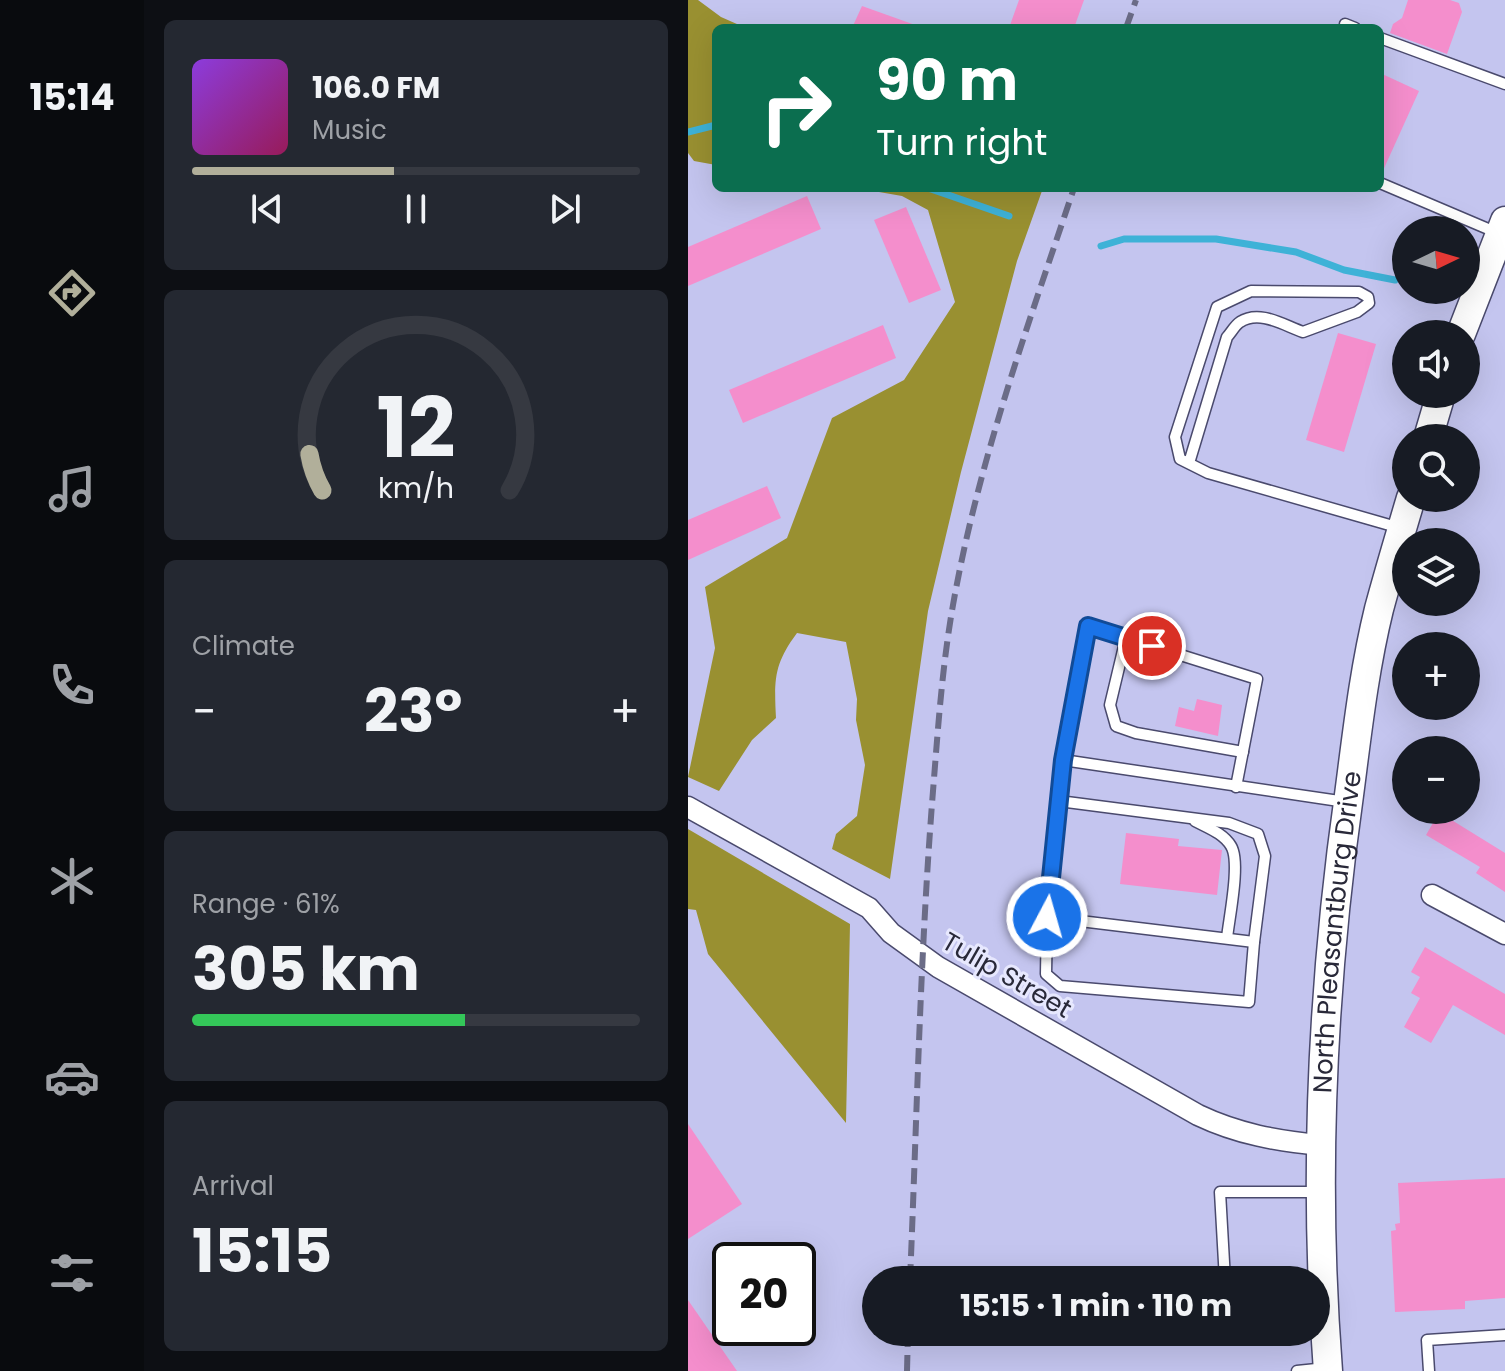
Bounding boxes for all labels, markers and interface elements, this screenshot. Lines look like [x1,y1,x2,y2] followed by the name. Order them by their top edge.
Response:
[876,41,1018,120] text: 90 m
[744,56,848,160] icon: right
[312,66,440,109] text: 106.0 FM
[29,72,115,123] text: 15:14
[312,112,387,148] text: Music
[876,117,1047,168] text: Turn right
[245,187,289,231] icon: previous
[394,187,438,231] icon: pause
[543,187,587,231] icon: next
[1392,216,1480,304] north arrow
[1392,216,1480,824] map controls
[44,265,100,321] icon: directions
[1392,320,1480,408] button: sound
[377,370,455,486] text: 12
[1392,424,1480,512] button: search
[44,461,100,517] icon: music
[378,468,454,508] text: km/h
[1392,528,1480,616] button: layers
[1118,612,1186,680] pin
[1130,624,1174,668] icon: arrive
[192,628,295,664] text: Climate
[1392,632,1480,720] button: +
[44,657,100,713] icon: phone
[364,669,462,753] text: 23°
[192,681,216,742] text: −
[610,681,640,742] text: +
[1392,736,1480,824] button: −
[1304,769,1370,1094] street label: North Pleasantburg Drive
[44,853,100,909] icon: climate
[1005,875,1089,959] position arrow
[192,886,340,922] text: Range · 61%
[936,923,1078,1027] street label: Tulip Street
[192,927,420,1011] text: 305 km
[44,1049,100,1105] icon: car
[192,1168,274,1204] text: Arrival
[192,1209,332,1293] text: 15:15
[712,1242,816,1346] speed limit sign: 20
[44,1245,100,1301] icon: filters
[960,1284,1232,1327] text: 15:15 · 1 min · 110 m

